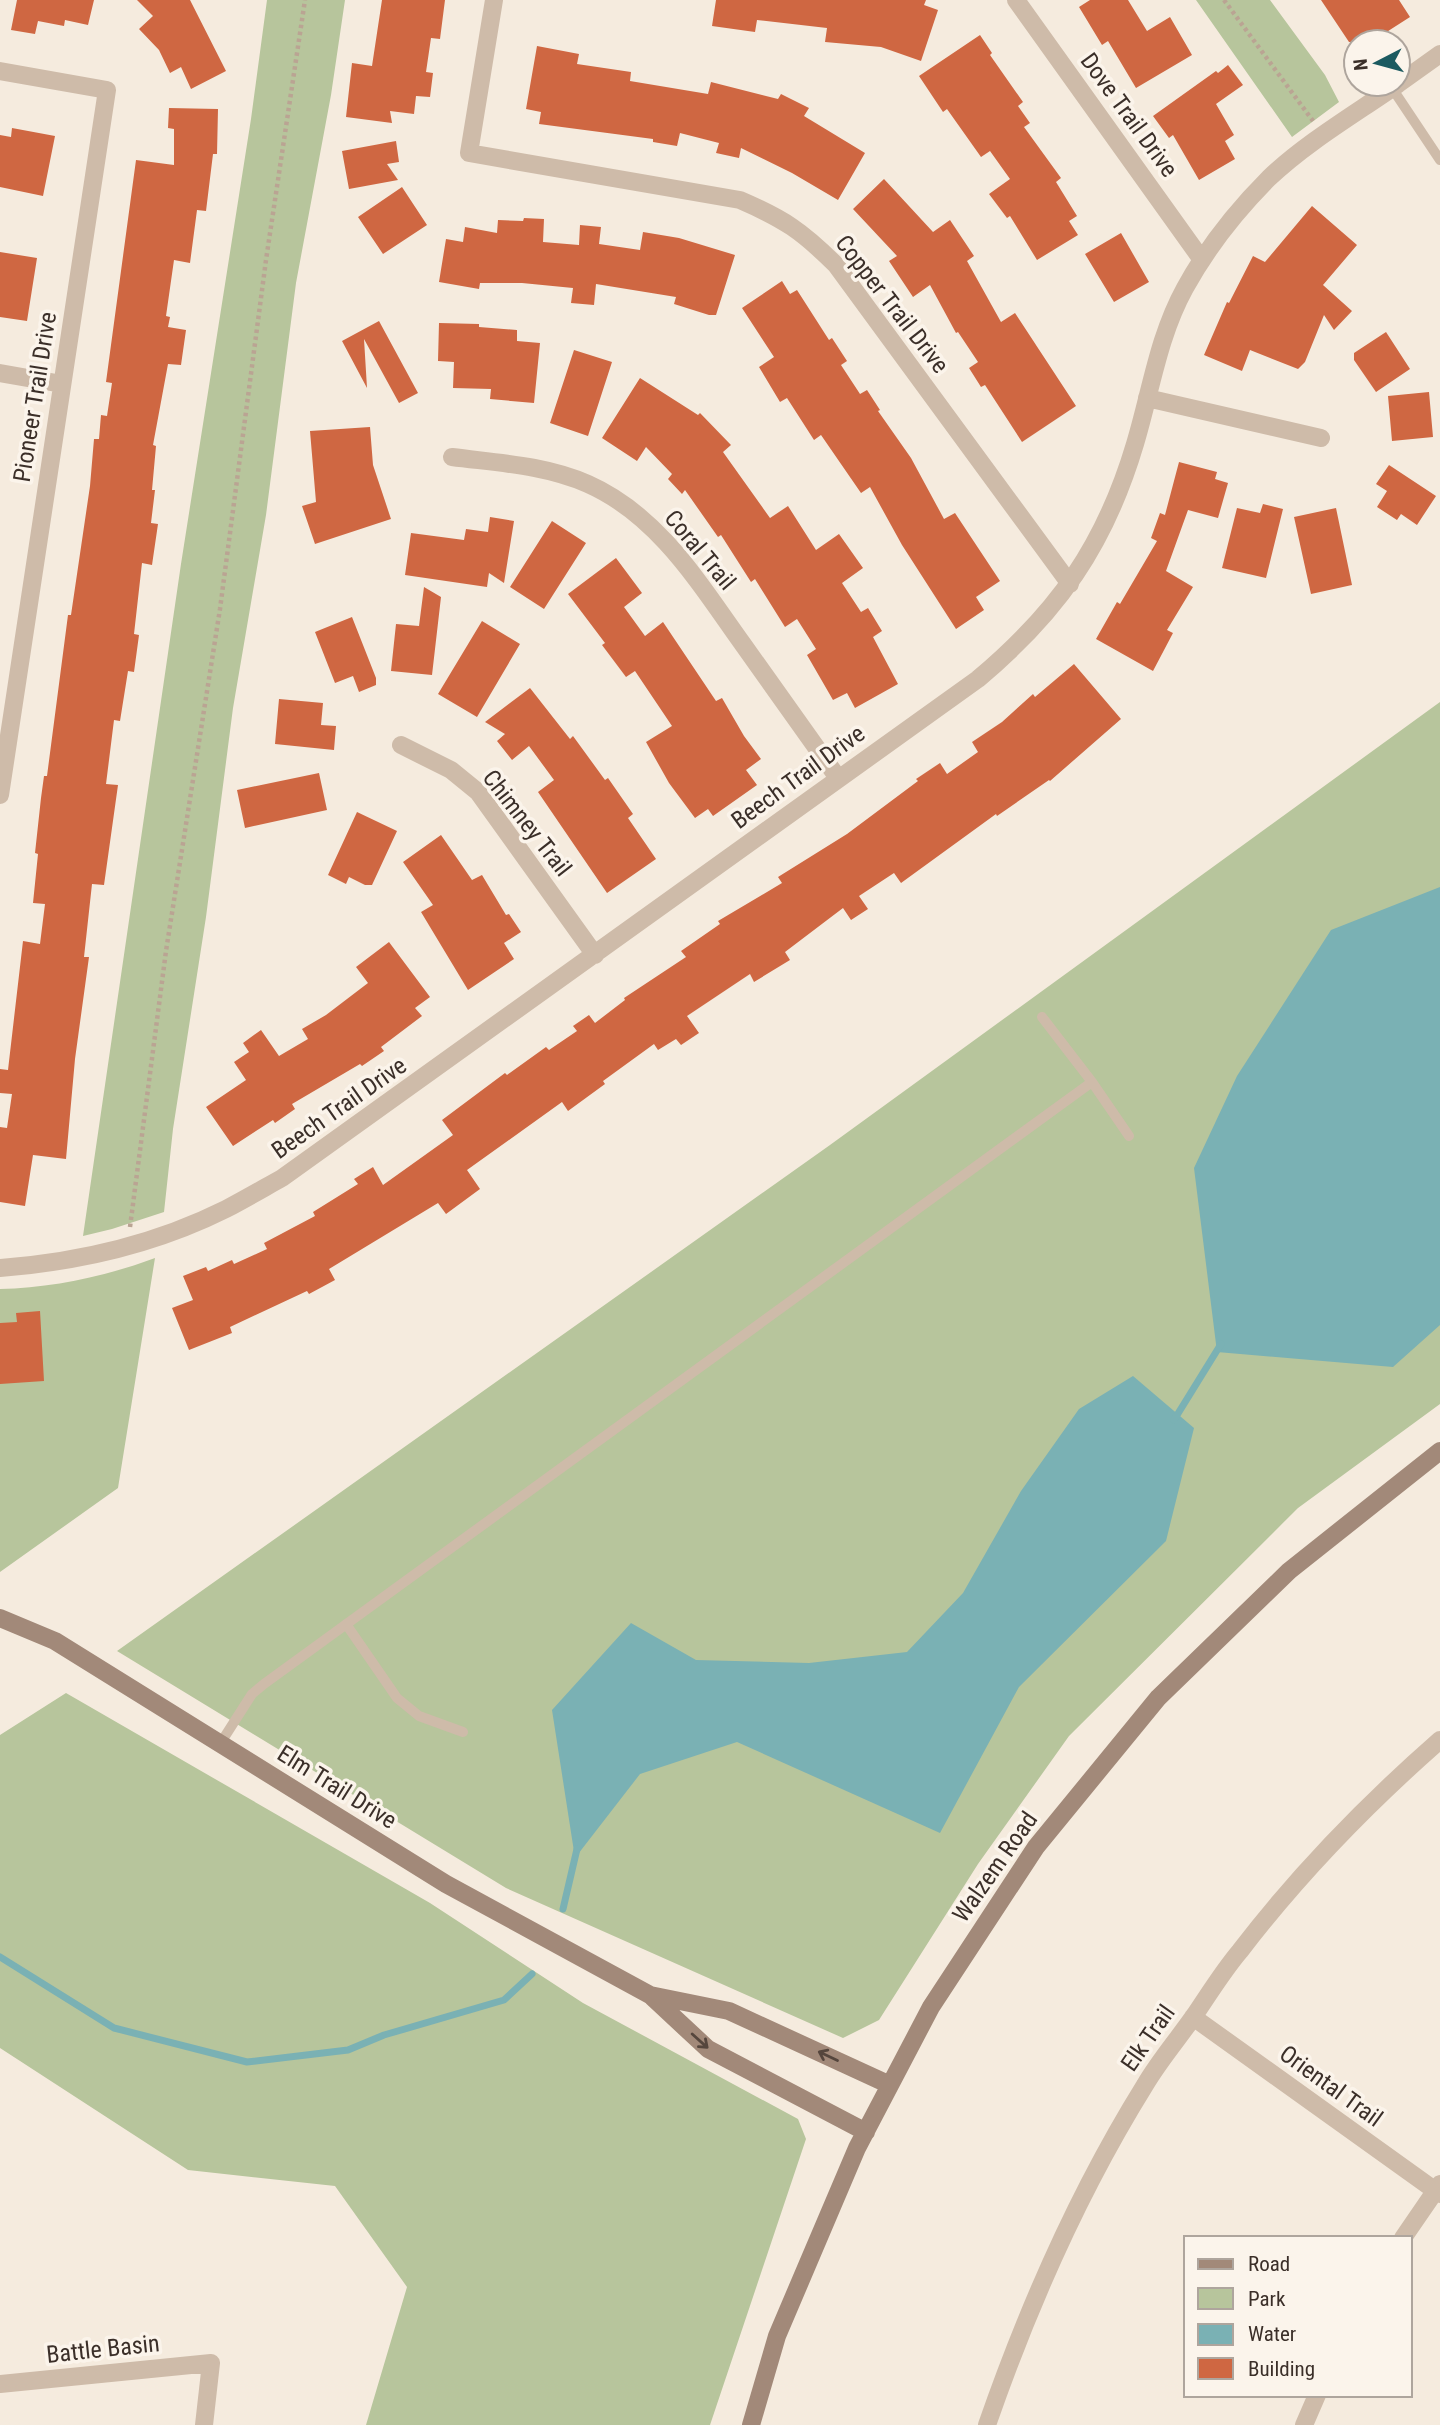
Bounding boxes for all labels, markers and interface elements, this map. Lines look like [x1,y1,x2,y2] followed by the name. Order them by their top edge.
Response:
[1342,28,1412,98] north arrow
[1075,48,1183,182] street label: Dove Trail Drive
[1349,58,1373,72] text: N
[829,229,955,379] street label: Copper Trail Drive
[8,310,62,484] street label: Pioneer Trail Drive
[659,504,741,596] street label: Coral Trail
[726,719,870,835] street label: Beech Trail Drive
[477,764,577,882] street label: Chimney Trail
[266,1051,412,1165] street label: Beech Trail Drive
[272,1739,402,1835] street label: Elm Trail Drive
[947,1806,1043,1928] street label: Walzem Road
[1115,2000,1181,2076] street label: Elk Trail
[691,2033,709,2049] one-way arrow
[1274,2039,1388,2133] street label: Oriental Trail
[818,2049,839,2062] one-way arrow
[1184,2236,1412,2397] legend
[1248,2252,1290,2276] text: Road
[1248,2287,1286,2311] text: Park
[1248,2322,1296,2346] text: Water
[45,2329,161,2369] street label: Battle Basin
[1248,2357,1315,2381] text: Building

